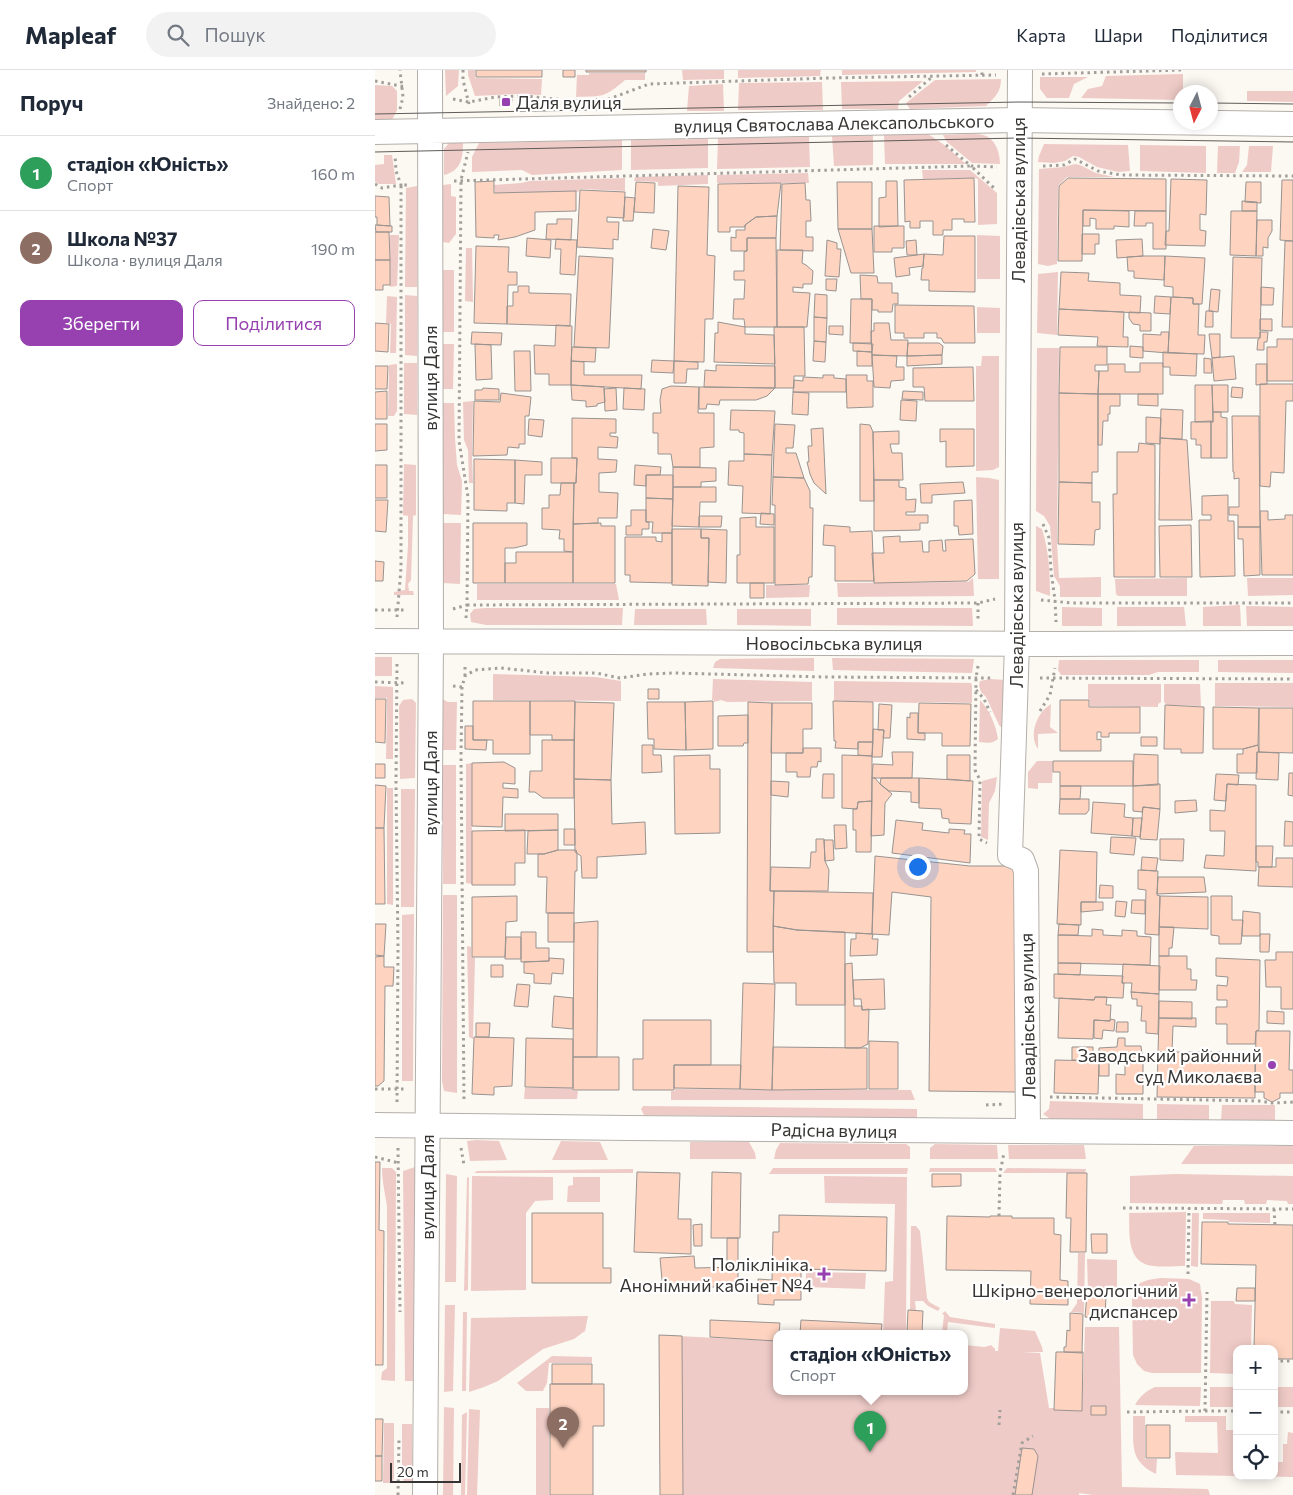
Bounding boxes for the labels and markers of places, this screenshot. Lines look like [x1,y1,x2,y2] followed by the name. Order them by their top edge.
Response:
[516,91,622,113] place label: Даля вулиця
[500,96,512,108] marker: Даля вулиця
[1078,1044,1262,1087] place label: Заводський районний суд Миколаєва
[1266,1059,1278,1071] marker: Заводський районний суд Миколаєва
[619,1253,813,1296] place label: Поліклініка. Анонімний кабінет №4
[817,1267,831,1281] marker: Поліклініка. Анонімний кабінет №4
[972,1279,1178,1322] place label: Шкірно-венерологічний диспансер
[1182,1293,1196,1307] marker: Шкірно-венерологічний диспансер
[547,1407,579,1448] pin: 2
[854,1411,886,1452] pin: 1

